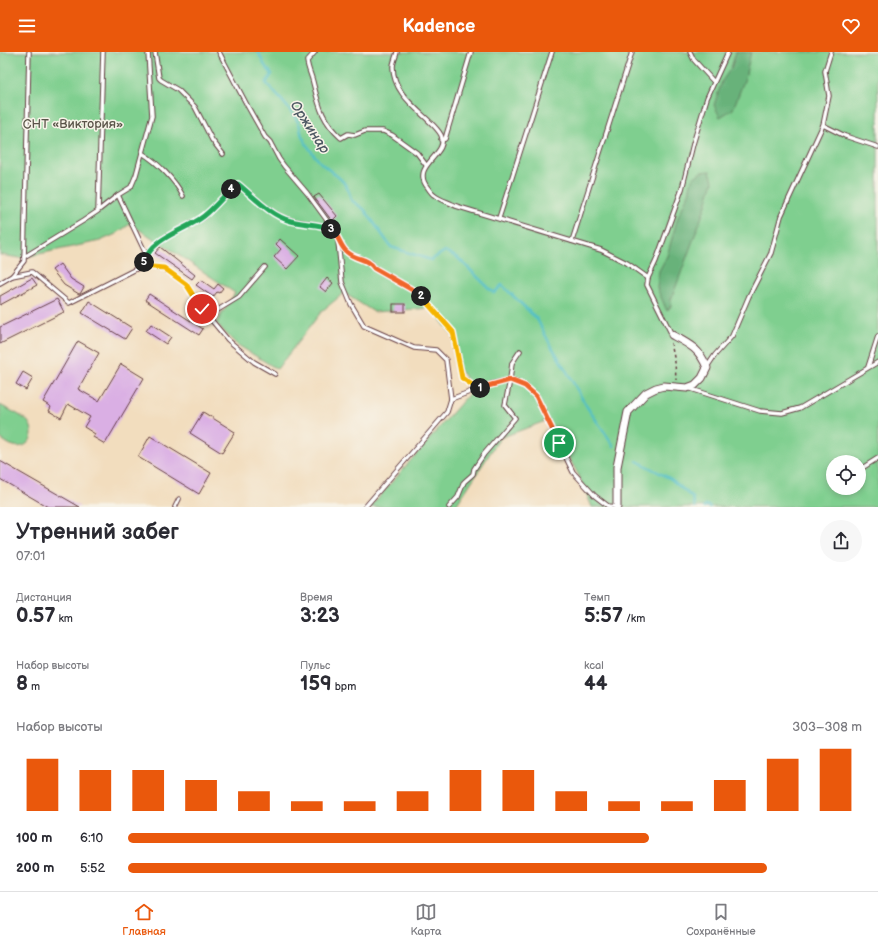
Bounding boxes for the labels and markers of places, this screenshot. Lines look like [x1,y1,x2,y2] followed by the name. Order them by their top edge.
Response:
[221,179,241,199] pin: 4
[321,219,341,239] pin: 3
[134,252,154,272] pin: 5
[411,286,431,306] pin: 2
[185,292,219,326] pin
[470,378,490,398] pin: 1
[542,426,576,460] pin

